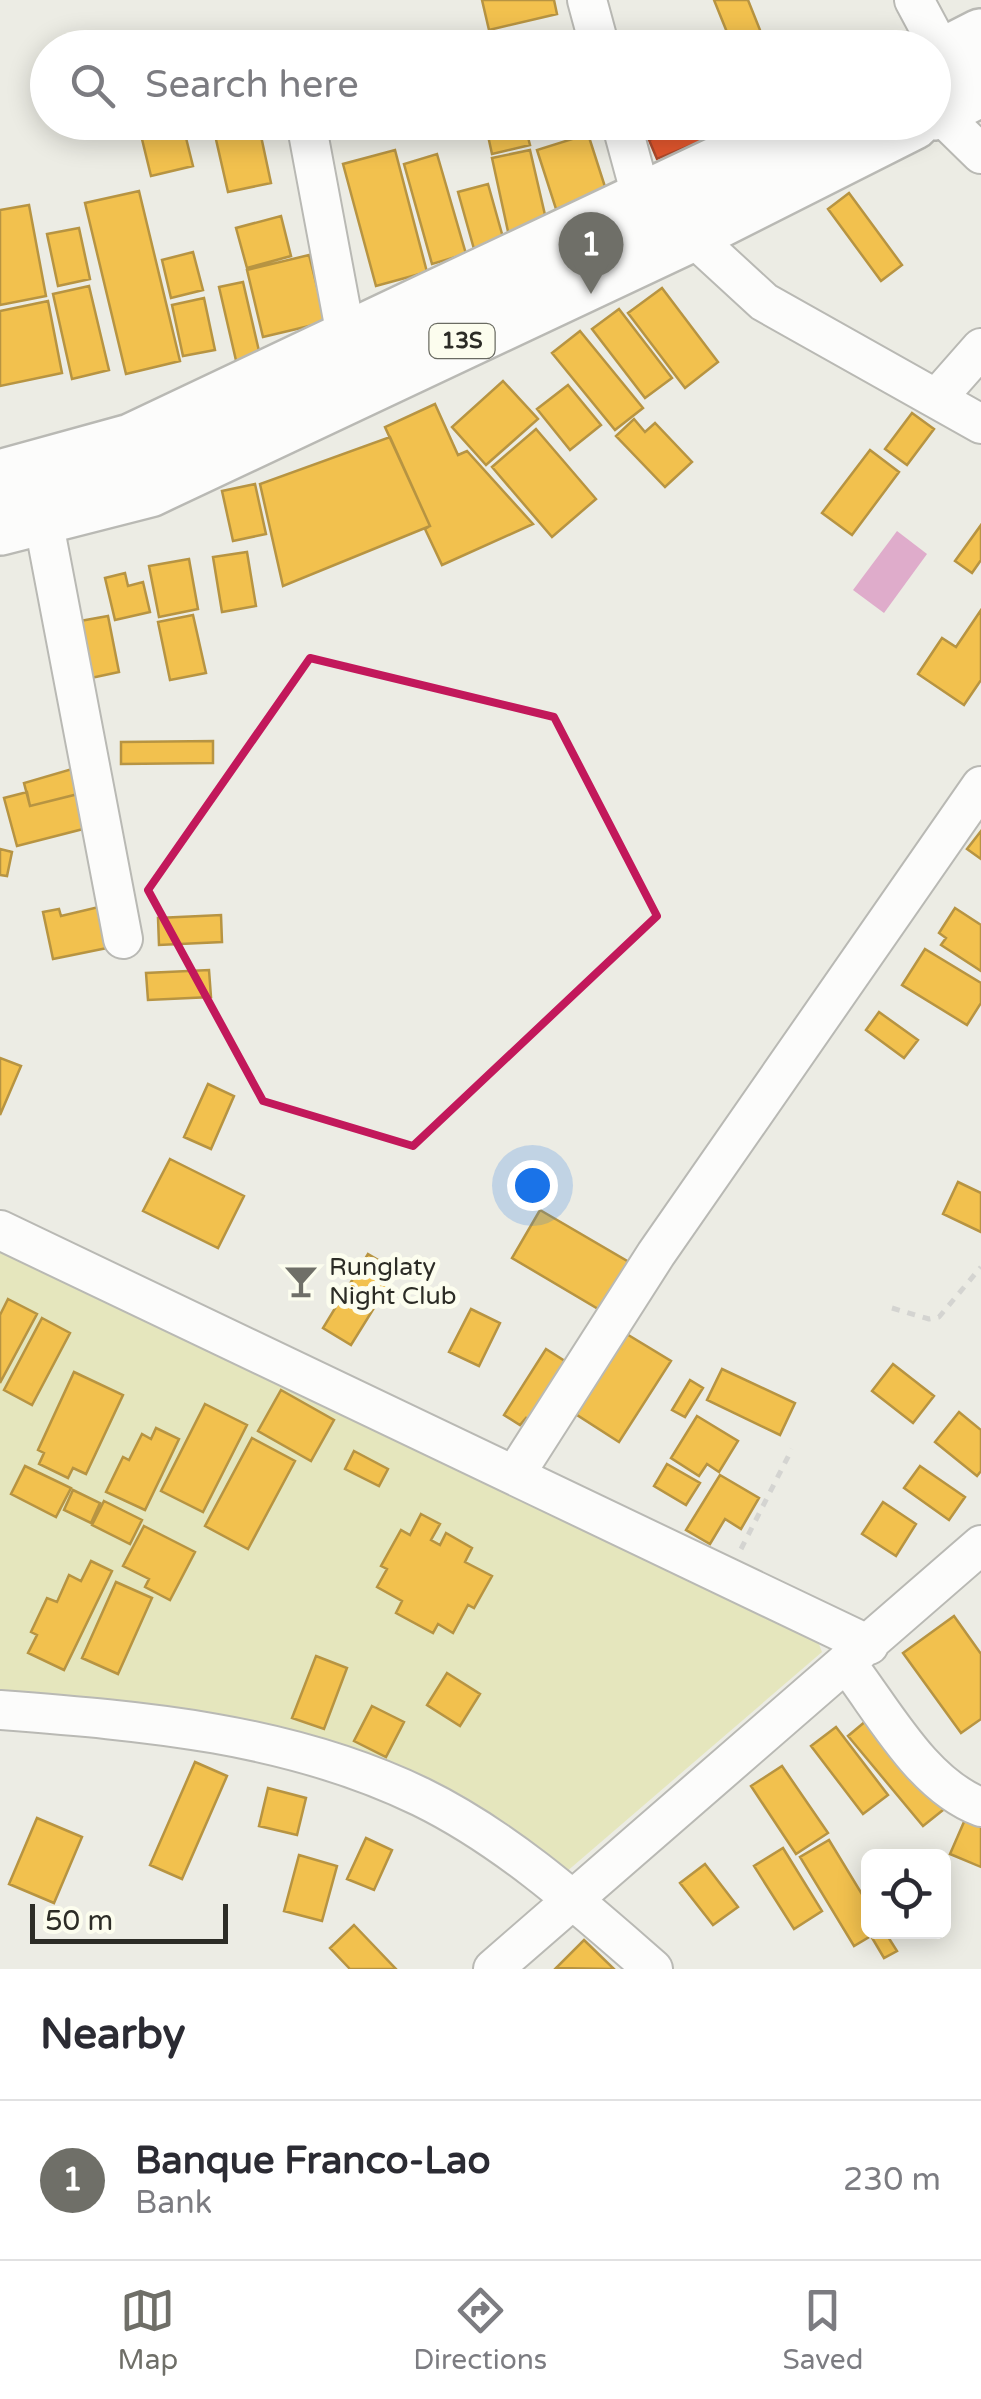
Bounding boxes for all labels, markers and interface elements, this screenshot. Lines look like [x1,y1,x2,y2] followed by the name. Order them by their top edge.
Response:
[30,30,951,140] search box
[65,58,120,113] icon: search
[145,62,359,108] text: Search here
[558,212,624,294] pin: 1
[430,324,494,358] road number: 13S
[507,1160,558,1211] your location
[329,1252,456,1311] place label: Runglaty Night Club
[282,1262,320,1300] bar icon: Runglaty Night Club
[861,1849,951,1939] map controls
[861,1849,951,1939] button: locate
[30,1899,228,1944] scale bar
[45,1904,113,1938] text: 50 m
[40,2009,185,2060] text: Nearby
[135,2138,491,2184] text: Banque Franco-Lao
[62,2161,83,2199] text: 1
[843,2161,941,2199] text: 230 m
[135,2184,212,2222] text: Bank
[118,2283,178,2377] tab: Map
[413,2283,547,2377] tab: Directions
[782,2283,863,2377] tab: Saved

